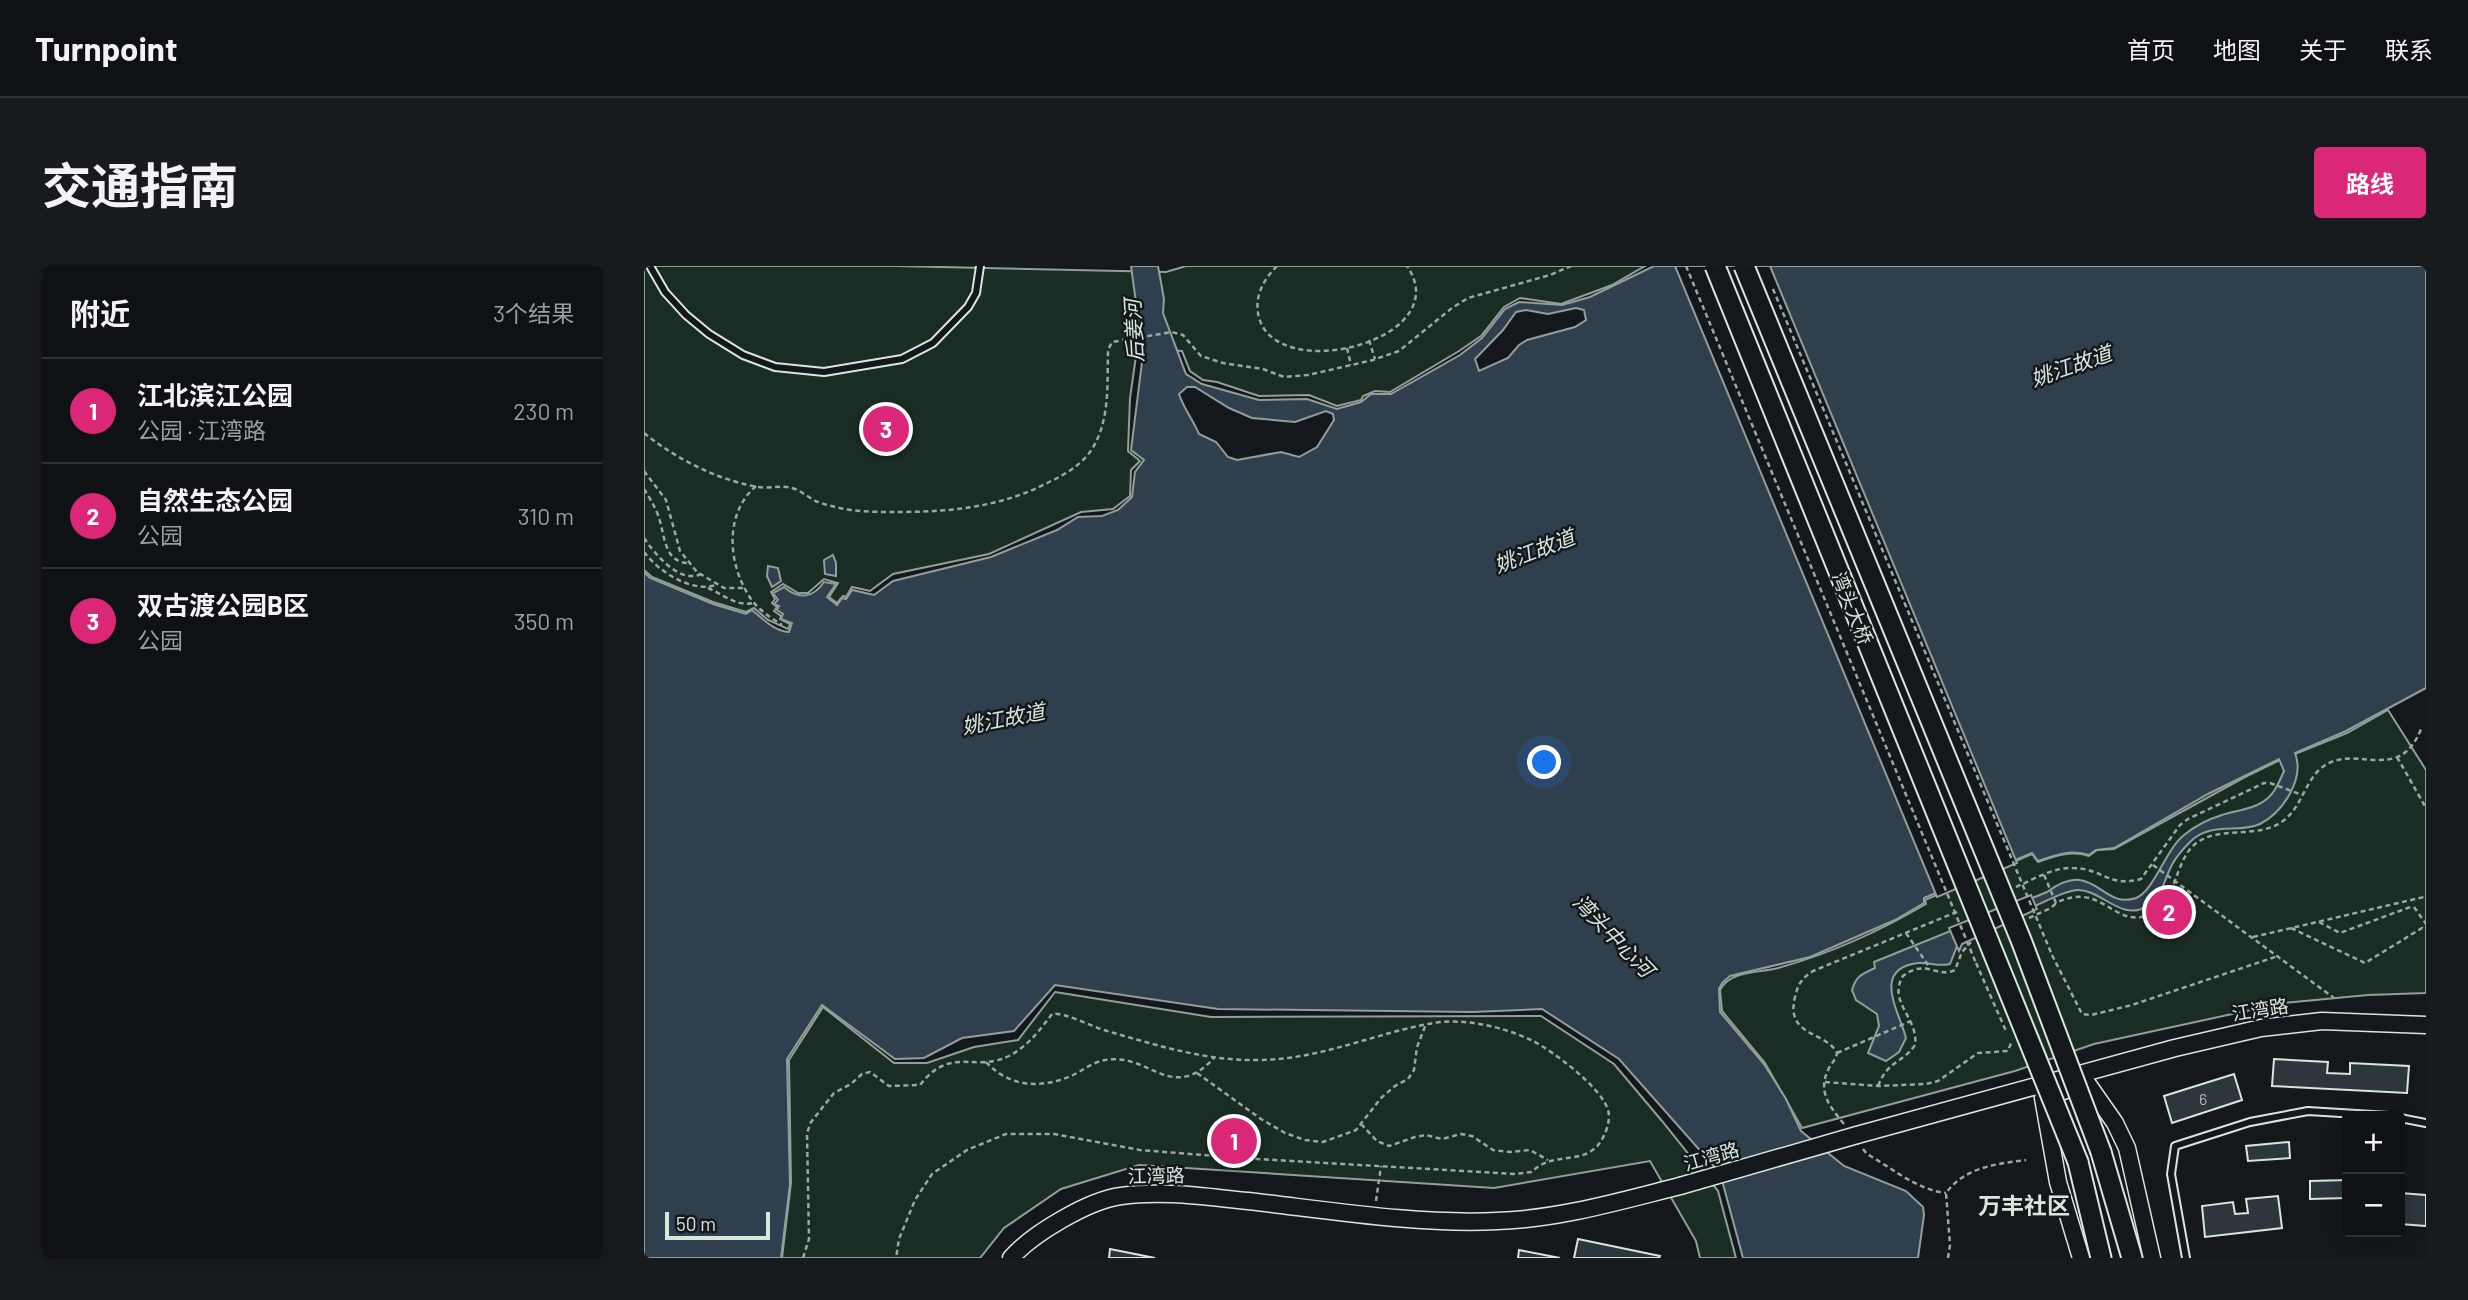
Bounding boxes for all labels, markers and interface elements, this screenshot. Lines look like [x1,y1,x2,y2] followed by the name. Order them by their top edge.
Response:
[35,28,177,68] text: Turnpoint
[2127,35,2175,64] text: 首页
[2213,35,2261,64] text: 地图
[2299,35,2347,64] text: 关于
[2385,35,2433,64] text: 联系
[2314,147,2426,218] button: 路线
[42,155,238,214] text: 交通指南
[70,295,130,331] text: 附近
[1119,295,1147,363] water label: 后姜河
[493,299,574,327] text: 3个结果
[2027,339,2118,390] water label: 姚江故道
[137,379,293,410] text: 江北滨江公园
[89,397,97,425] text: 1
[513,397,574,425] text: 230 m
[863,403,909,455] pin: 3
[137,416,266,444] text: 公园 · 江湾路
[137,484,293,515] text: 自然生态公园
[87,502,99,530] text: 2
[518,502,574,530] text: 310 m
[137,521,183,549] text: 公园
[1490,522,1580,577] water label: 姚江故道
[1828,568,1878,648] street label: 湾头大桥
[137,589,309,620] text: 双古渡公园B区
[87,607,99,635] text: 3
[514,607,574,635] text: 350 m
[137,626,183,654] text: 公园
[959,697,1050,738] water label: 姚江故道
[1527,745,1561,779] your location
[2146,886,2192,938] pin: 2
[1569,889,1662,984] water label: 湾头中心河
[2230,993,2290,1025] street label: 江湾路
[2199,1089,2207,1108] house number: 6
[2342,1111,2405,1237] map controls
[2342,1111,2405,1174] button: +
[1211,1115,1257,1167] pin: 1
[1680,1137,1742,1175] street label: 江湾路
[1127,1163,1185,1187] street label: 江湾路
[2342,1174,2405,1237] button: −
[1978,1191,2070,1219] district label: 万丰社区
[665,1209,770,1241] scale bar
[676,1212,716,1235] text: 50 m

